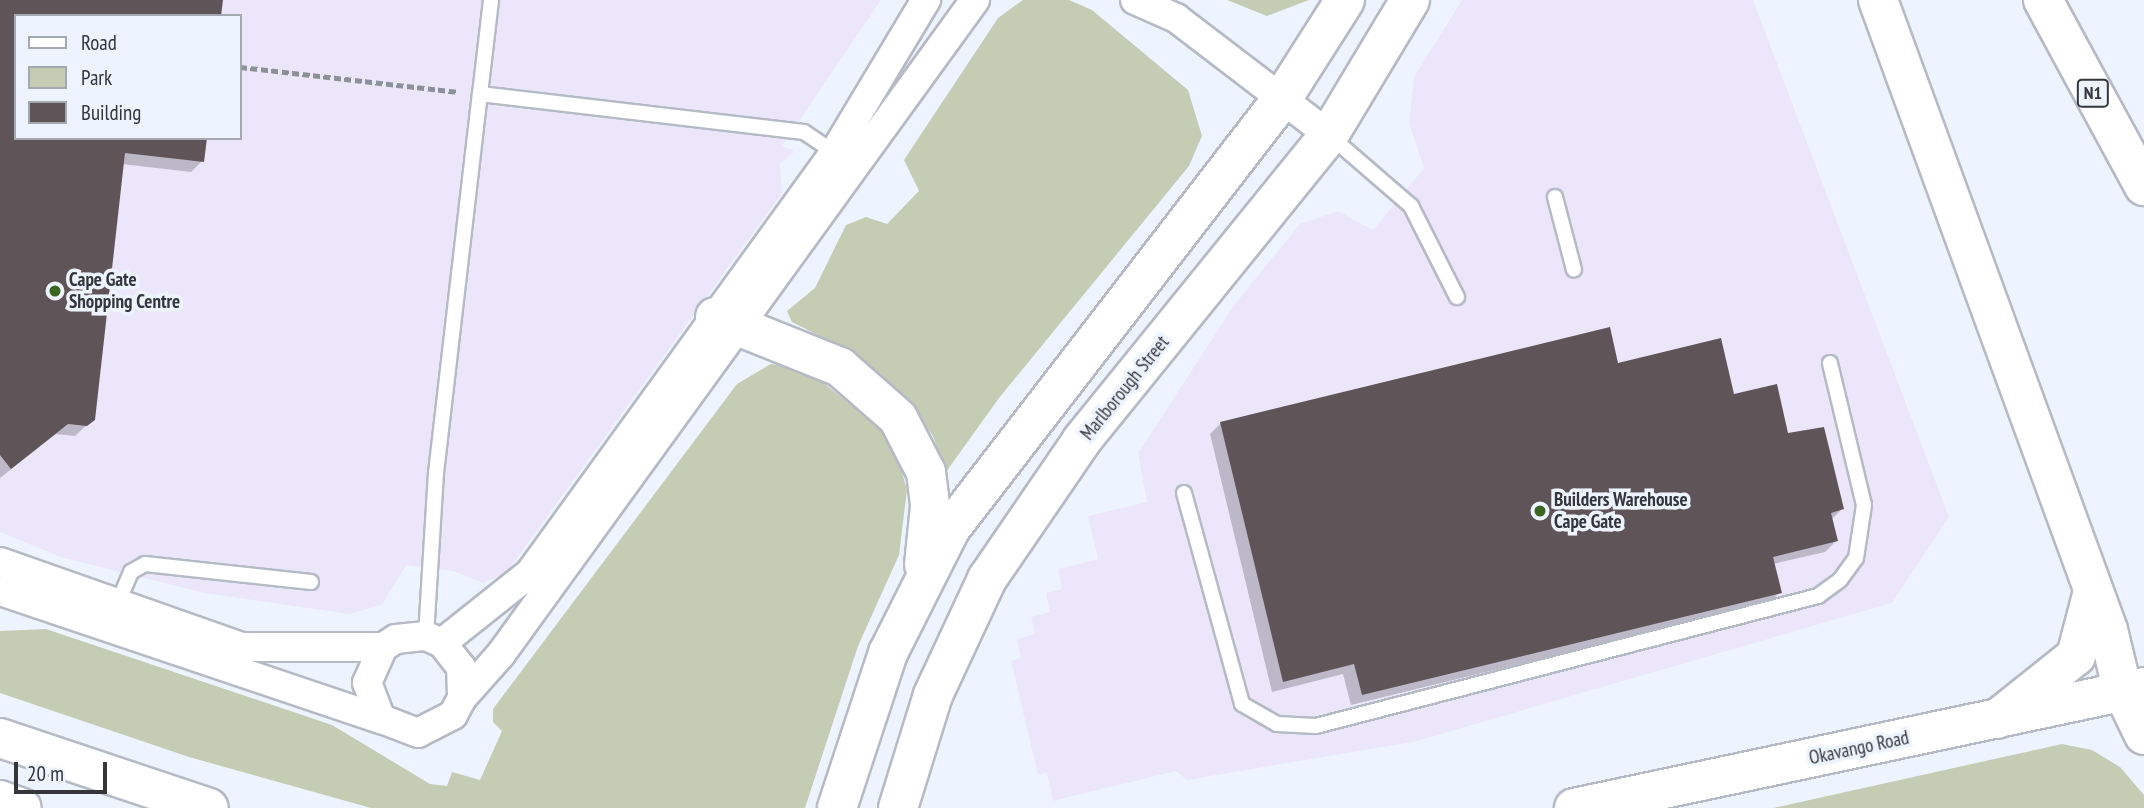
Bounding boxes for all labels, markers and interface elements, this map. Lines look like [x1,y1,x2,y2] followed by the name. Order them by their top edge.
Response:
[14,14,242,140] legend
[81,29,117,56] text: Road
[81,64,112,91] text: Park
[2076,78,2110,108] road number: N1
[81,99,141,126] text: Building
[69,269,180,313] place label: Cape Gate Shopping Centre
[47,283,63,299] marker: Cape Gate Shopping Centre
[1076,331,1174,445] street label: Marlborough Street
[1554,489,1688,533] place label: Builders Warehouse Cape Gate
[1532,503,1548,519] marker: Builders Warehouse Cape Gate
[1807,726,1911,770] street label: Okavango Road
[18,748,110,792] scale bar
[27,760,64,787] text: 20 m

